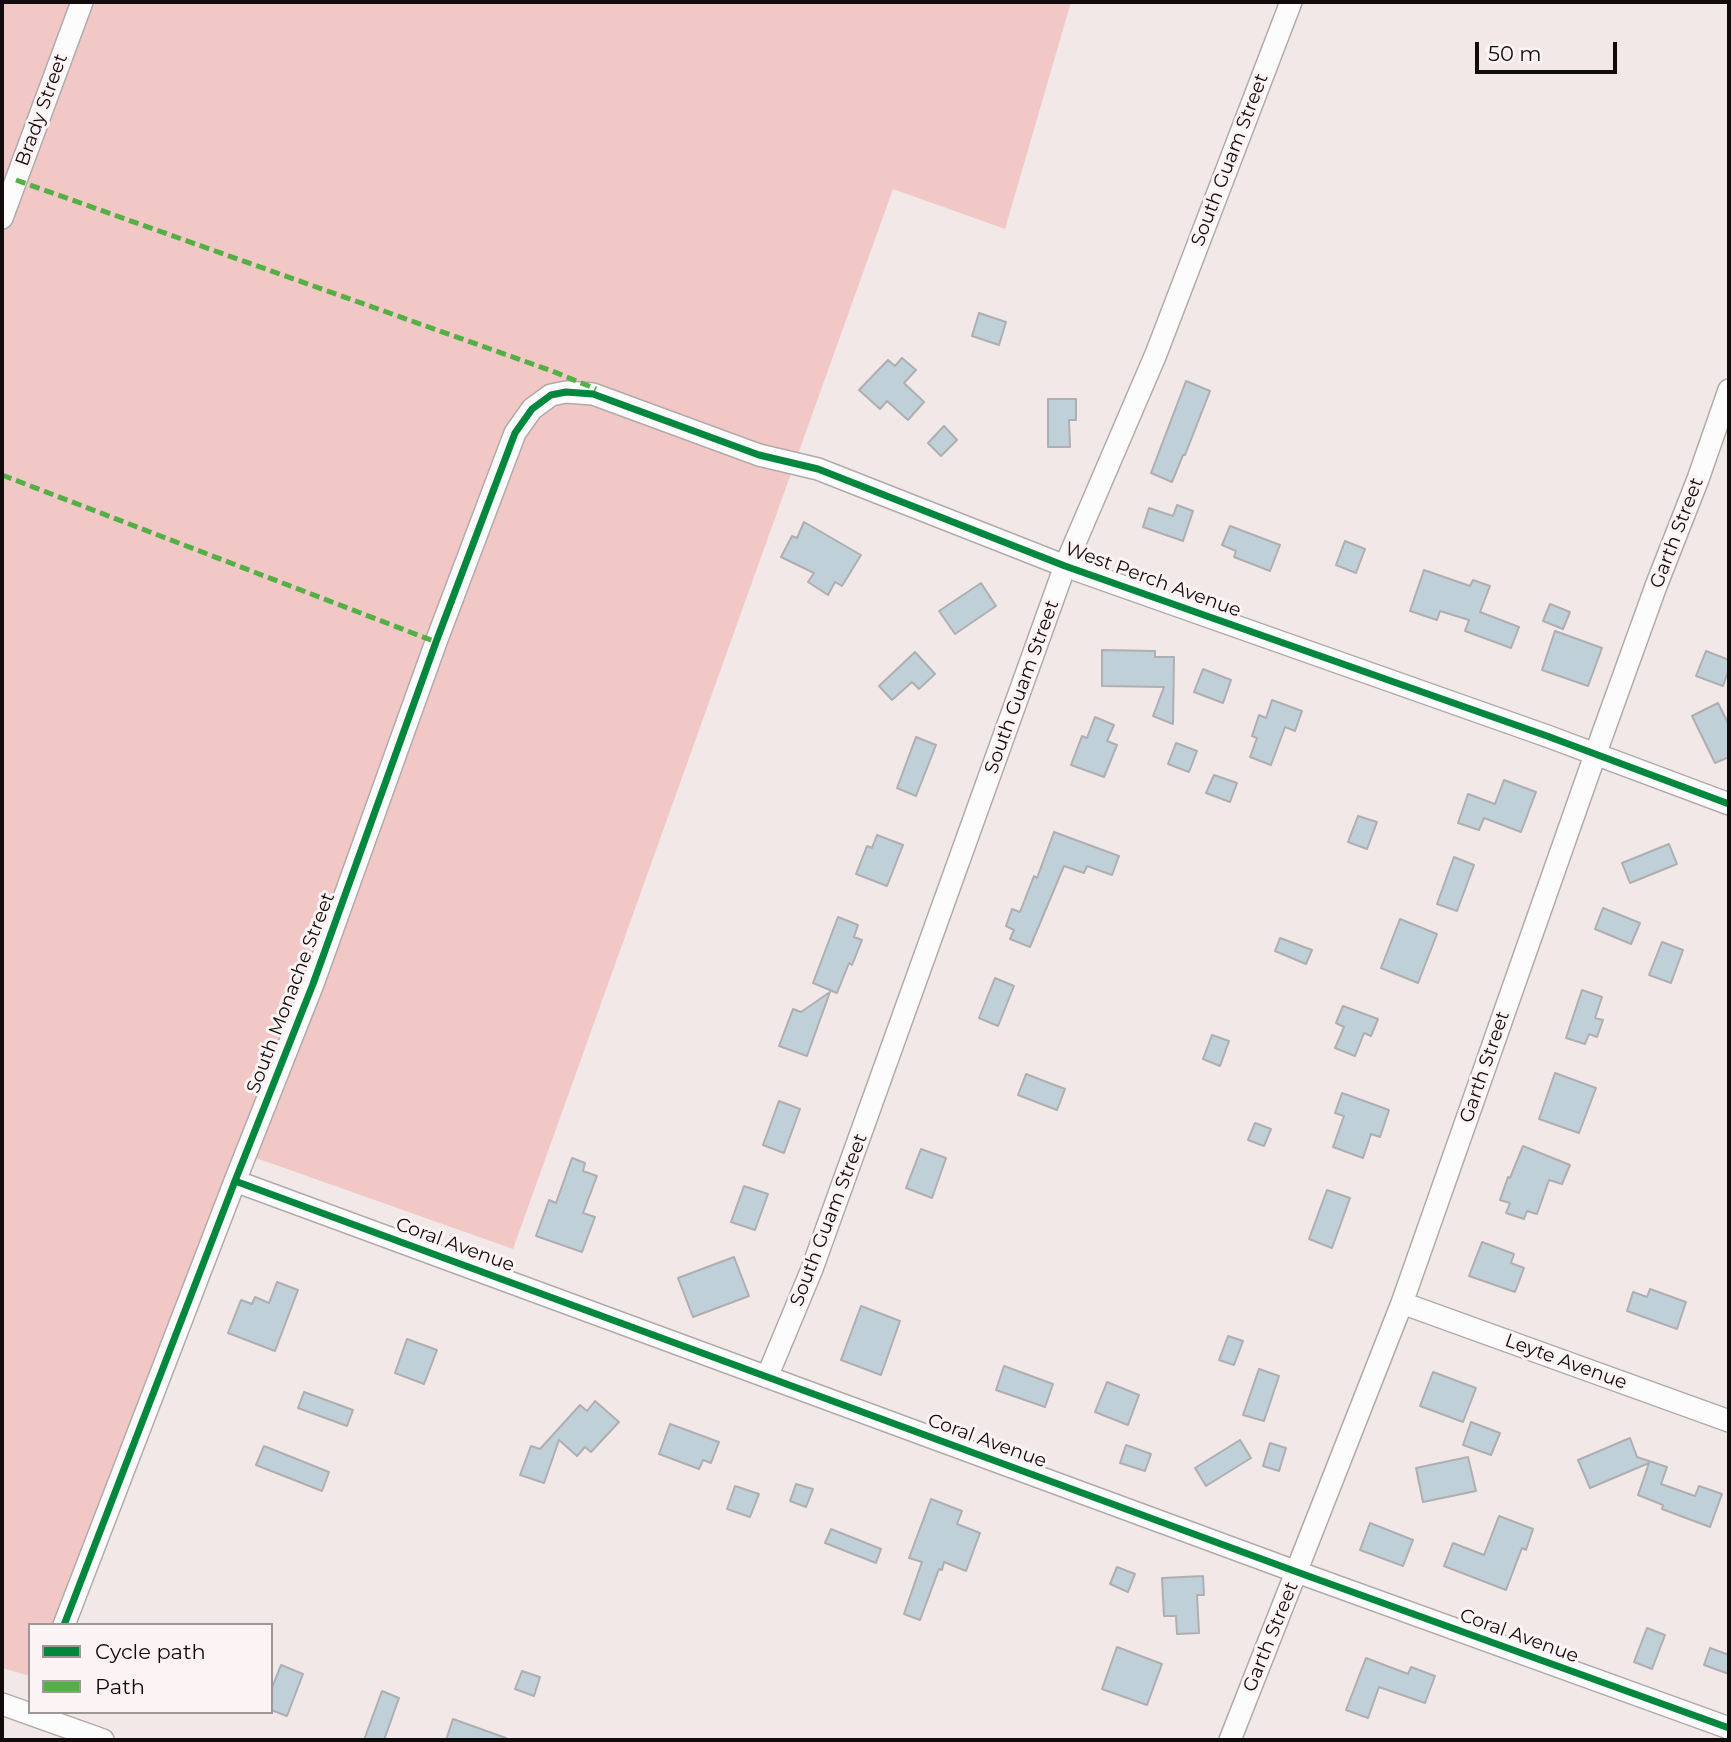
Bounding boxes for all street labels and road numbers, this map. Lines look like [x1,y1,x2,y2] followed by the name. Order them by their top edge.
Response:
[11,51,73,169] street label: Brady Street
[1187,70,1273,250] street label: South Guam Street
[1645,474,1709,592] street label: Garth Street
[1062,538,1244,622] street label: West Perch Avenue
[980,597,1064,777] street label: South Guam Street
[242,889,340,1097] street label: South Monache Street
[1455,1008,1515,1126] street label: Garth Street
[786,1130,872,1310] street label: South Guam Street
[392,1213,518,1277] street label: Coral Avenue
[1502,1329,1630,1395] street label: Leyte Avenue
[924,1409,1050,1473] street label: Coral Avenue
[1239,1579,1303,1695] street label: Garth Street
[1456,1604,1582,1668] street label: Coral Avenue

